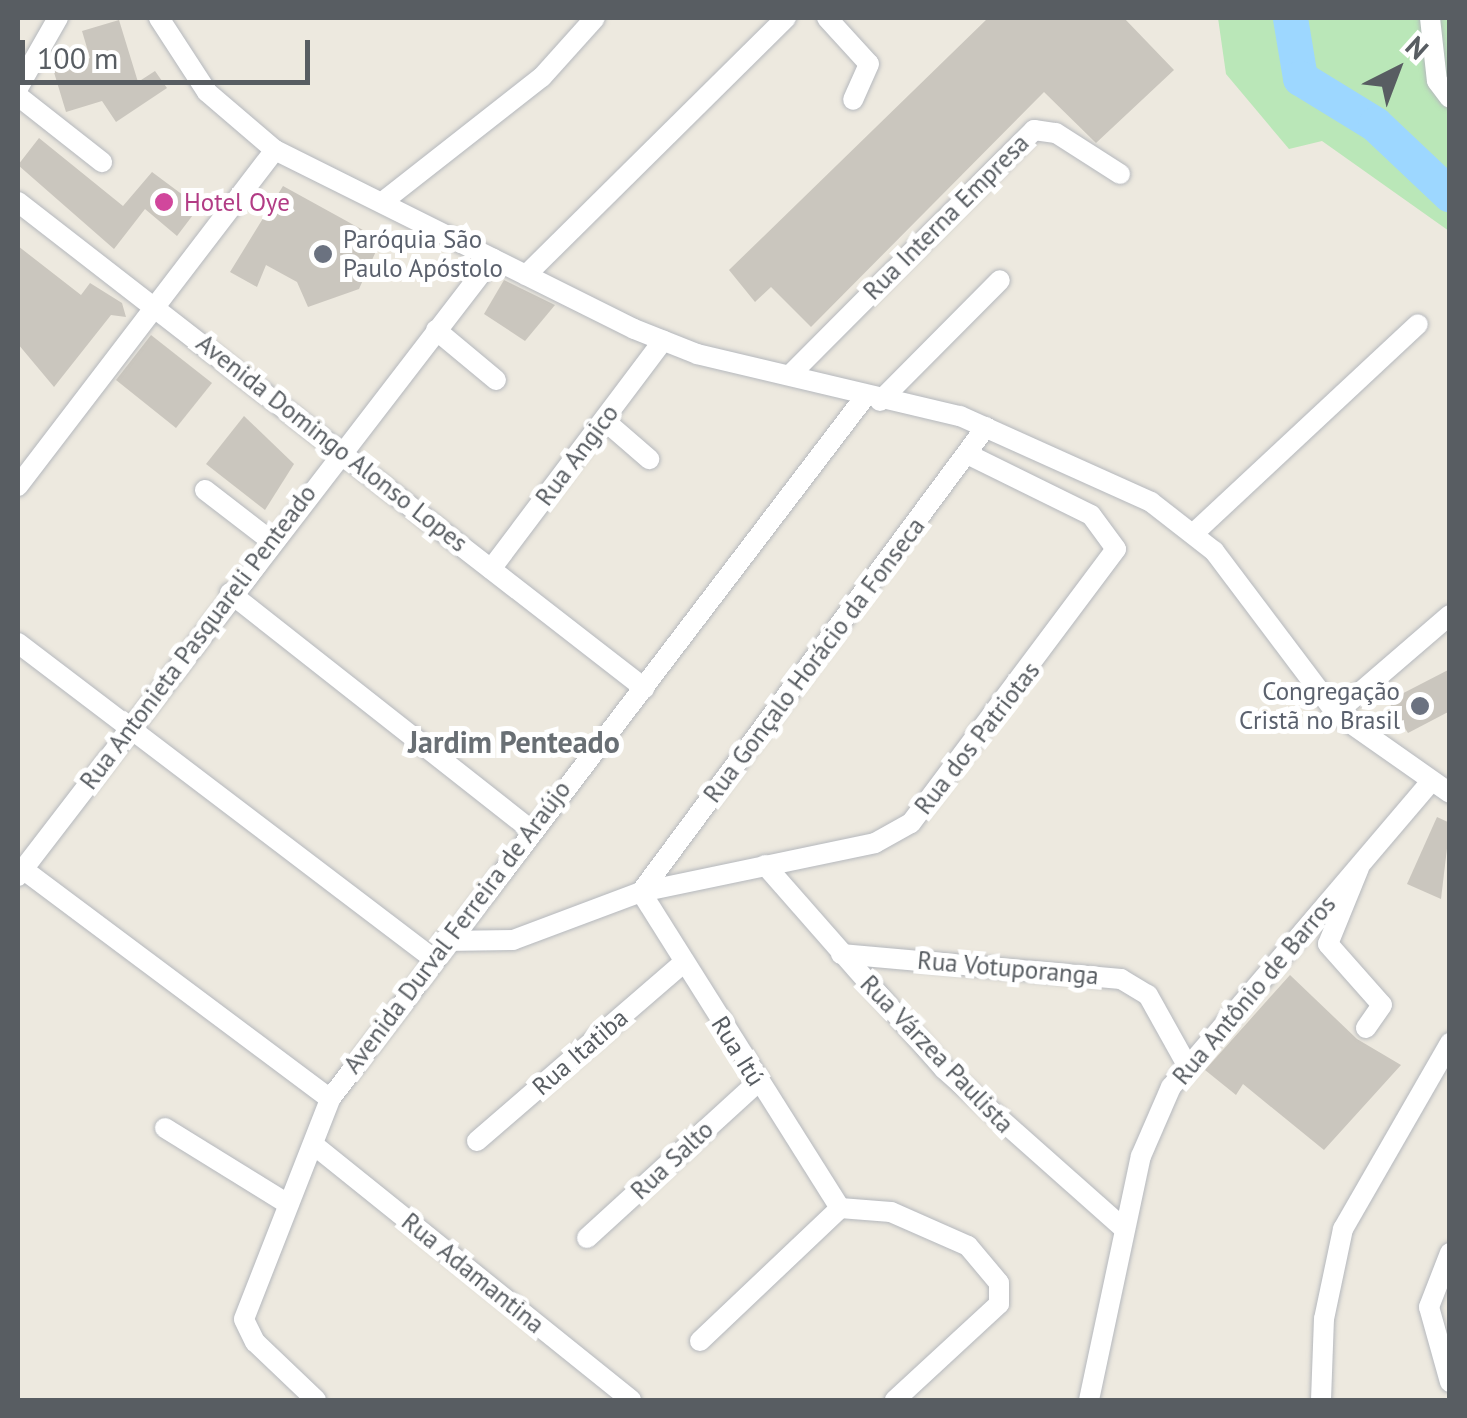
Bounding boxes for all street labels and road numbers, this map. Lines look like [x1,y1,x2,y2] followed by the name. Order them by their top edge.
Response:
[857,128,1035,306] street label: Rua Interna Empresa
[190,328,474,558] street label: Avenida Domingo Alonso Lopes
[529,398,625,512] street label: Rua Angico
[73,478,323,796] street label: Rua Antonieta Pasquareli Penteado
[697,512,931,808] street label: Rua Gonçalo Horácio da Fonseca
[908,656,1046,820] street label: Rua dos Patriotas
[337,774,577,1080] street label: Avenida Durval Ferreira de Araújo
[1166,889,1342,1091] street label: Rua Antônio de Barros
[916,945,1100,991] street label: Rua Votuporanga
[854,969,1020,1139] street label: Rua Várzea Paulista
[526,1002,634,1102] street label: Rua Itatiba
[705,1011,771,1091] street label: Rua Itú
[625,1114,719,1206] street label: Rua Salto
[395,1206,551,1340] street label: Rua Adamantina

